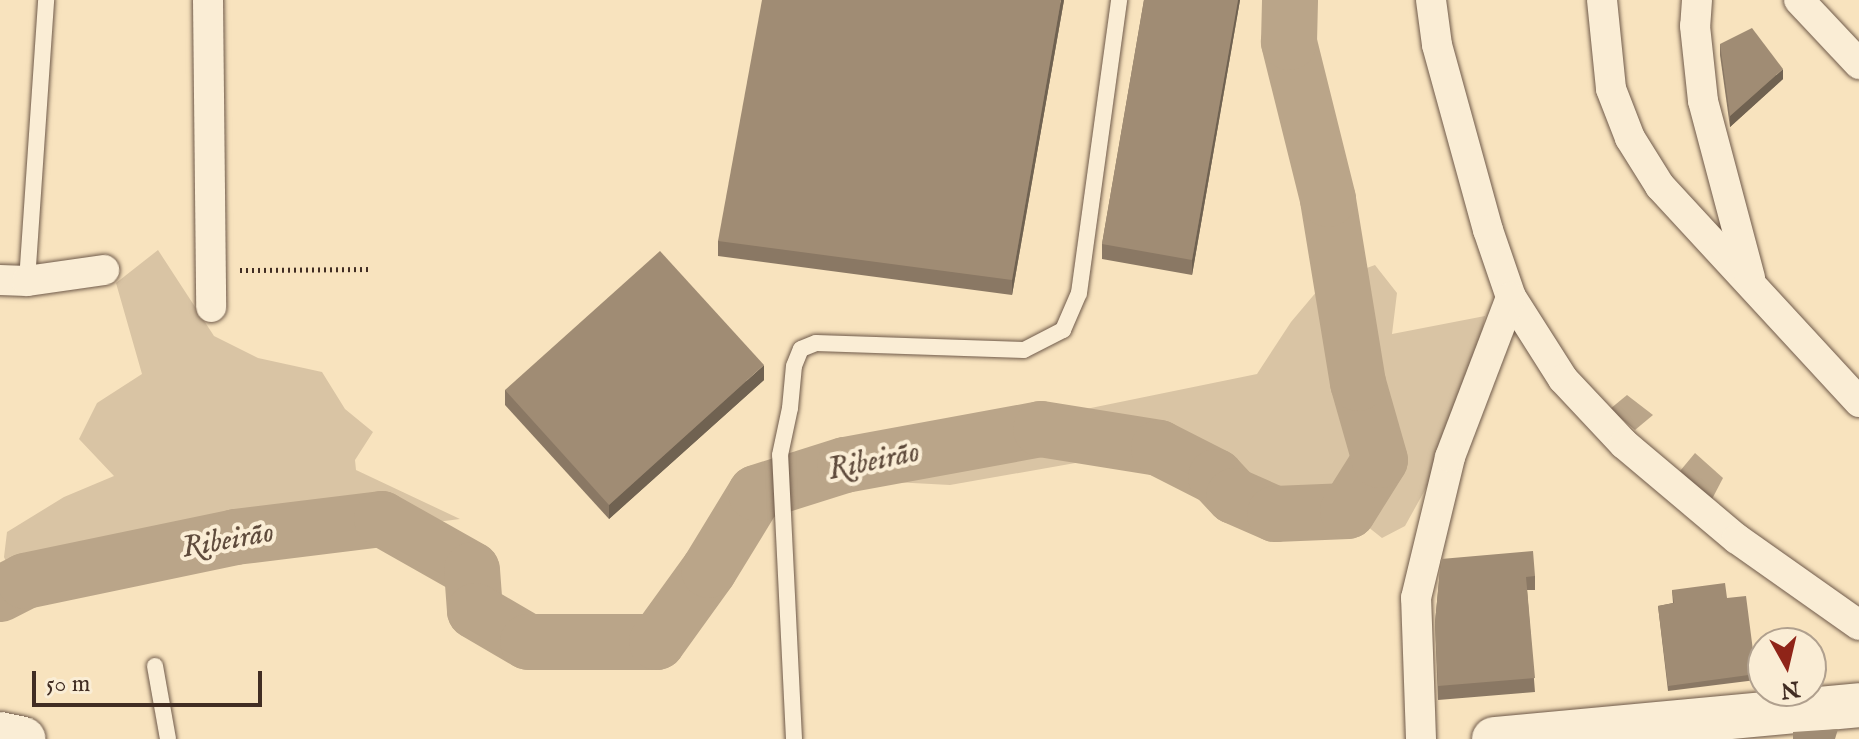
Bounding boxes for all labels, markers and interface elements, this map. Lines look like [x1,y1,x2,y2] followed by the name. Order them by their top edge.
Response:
[825,435,923,489] water label: Ribeirão
[179,515,277,567] water label: Ribeirão
[1747,627,1827,707] north arrow
[36,655,266,705] scale bar
[46,669,90,700] text: 50 m
[1779,674,1801,704] text: N

